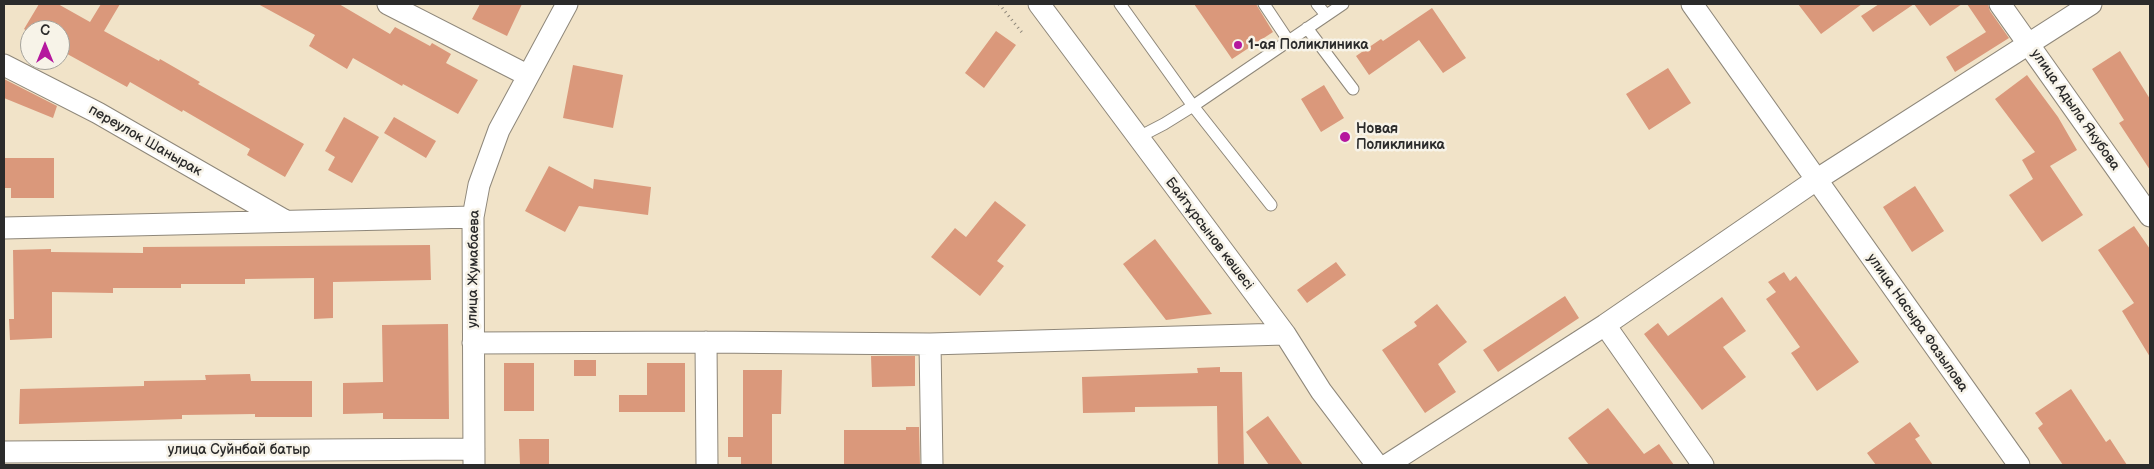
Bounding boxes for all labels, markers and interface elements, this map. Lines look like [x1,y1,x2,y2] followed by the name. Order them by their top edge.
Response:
[20,20,70,70] north arrow
[40,22,50,39] text: С
[1248,37,1368,53] place label: 1-ая Поликлиника
[1232,39,1244,51] marker: 1-ая Поликлиника
[2027,46,2123,174] street label: улица Адыла Якубова
[85,102,205,180] street label: переулок Шанырак
[1356,121,1445,154] place label: Новая Поликлиника
[1338,130,1352,144] marker: Новая Поликлиника
[1161,175,1257,293] street label: Байтұрсынов көшесі
[465,210,483,328] street label: улица Жумабаева
[1863,251,1971,395] street label: улица Насыра Фазылова
[168,442,310,458] street label: улица Суйнбай батыр

